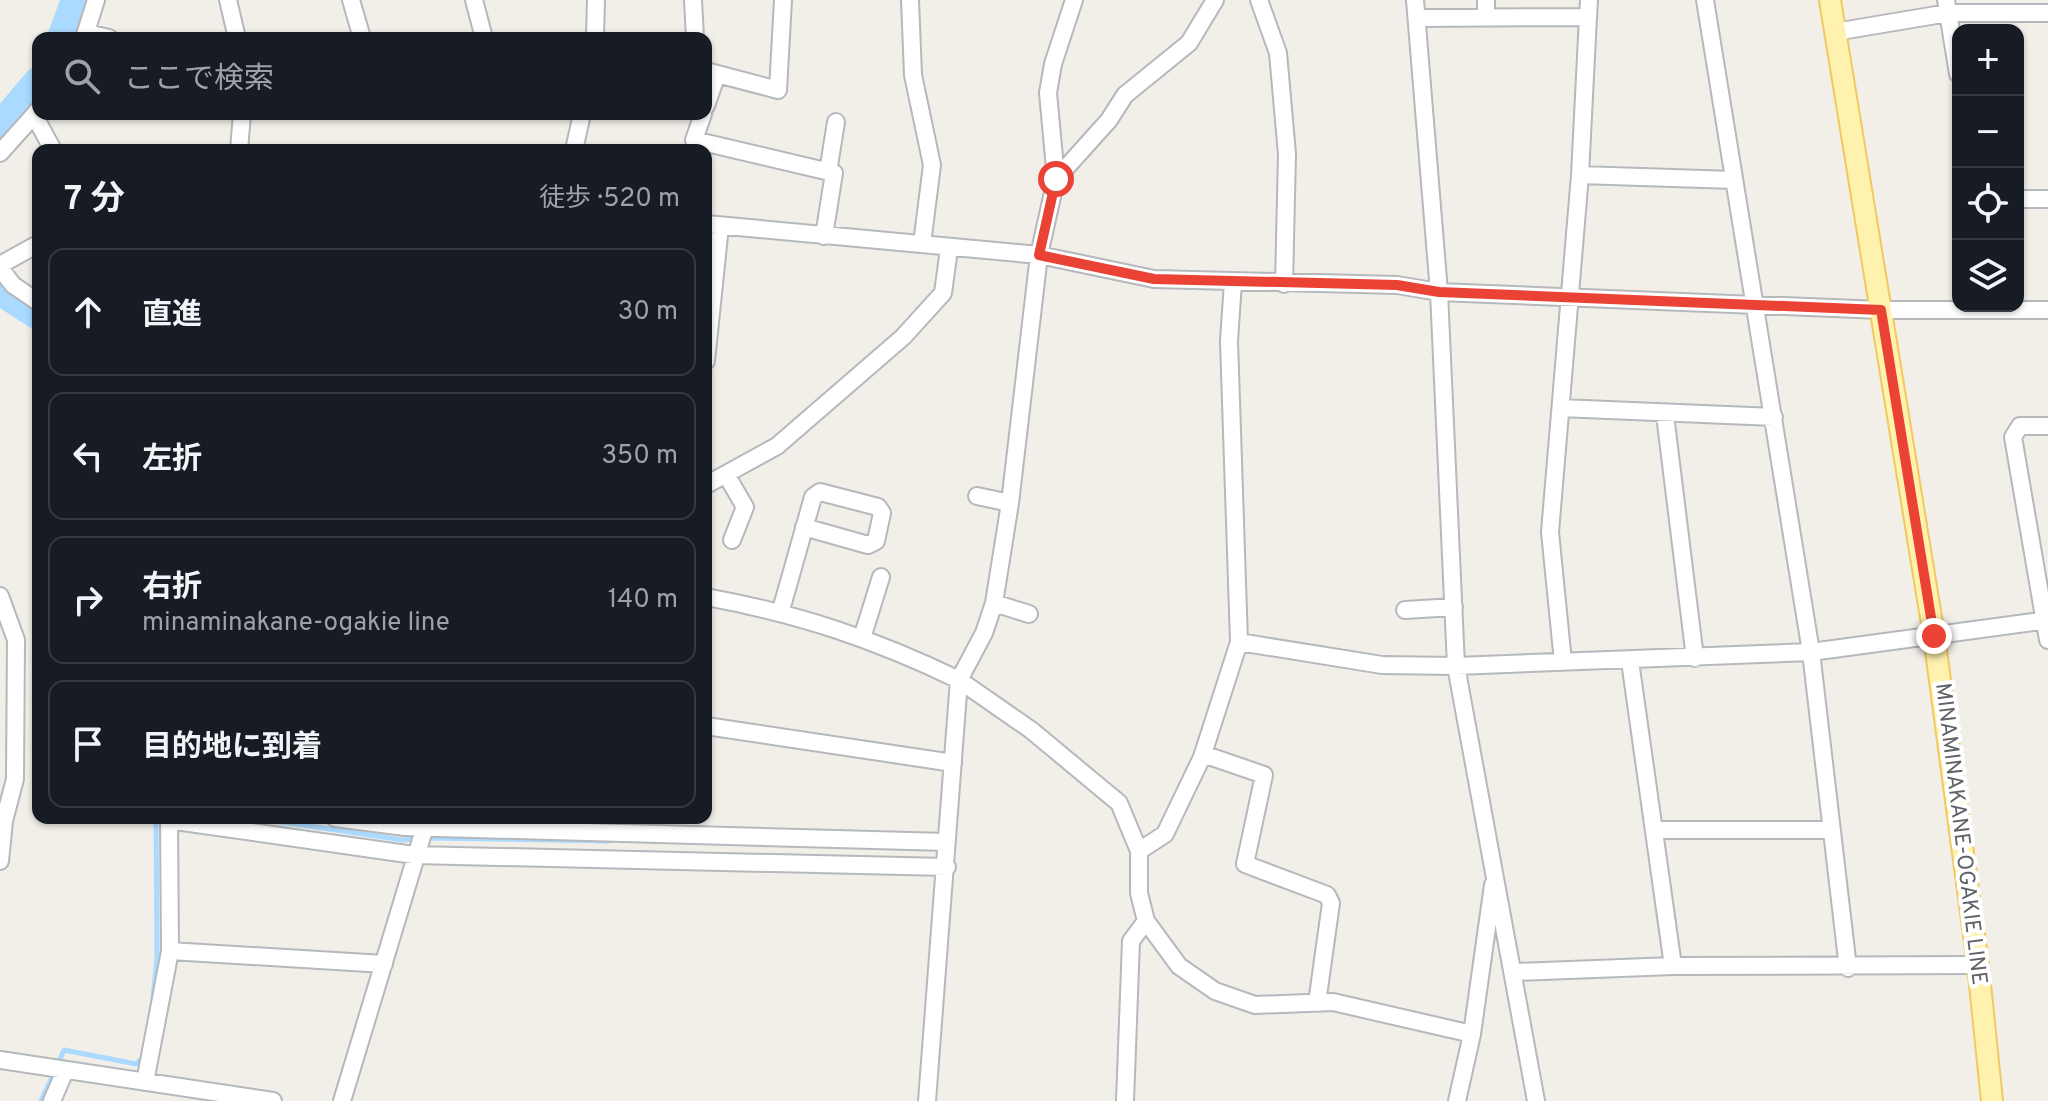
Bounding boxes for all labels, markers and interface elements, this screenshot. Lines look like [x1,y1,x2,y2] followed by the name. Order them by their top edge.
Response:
[1952,24,2024,312] map controls
[1952,24,2024,96] button: +
[32,32,712,120] search box
[60,54,104,98] icon: search
[124,62,274,99] text: ここで検索
[1952,96,2024,168] button: −
[1038,161,1074,197] route start
[1952,168,2024,240] button: locate
[64,179,125,222] text: 7 分
[539,183,680,216] text: 徒歩 · 520 m
[1952,240,2024,312] button: layers
[66,290,110,334] icon: ahead
[618,296,678,329] text: 30 m
[142,298,202,335] text: 直進
[66,434,110,478] icon: left
[601,440,678,473] text: 350 m
[142,442,202,479] text: 左折
[142,570,202,607] text: 右折
[66,578,110,622] icon: right
[608,584,678,617] text: 140 m
[142,607,450,640] text: minaminakane-ogakie line
[1916,618,1952,654] route end
[1928,681,1992,987] street label: MINAMINAKANE-OGAKIE LINE
[66,722,110,766] icon: arrive
[142,730,322,767] text: 目的地に到着

